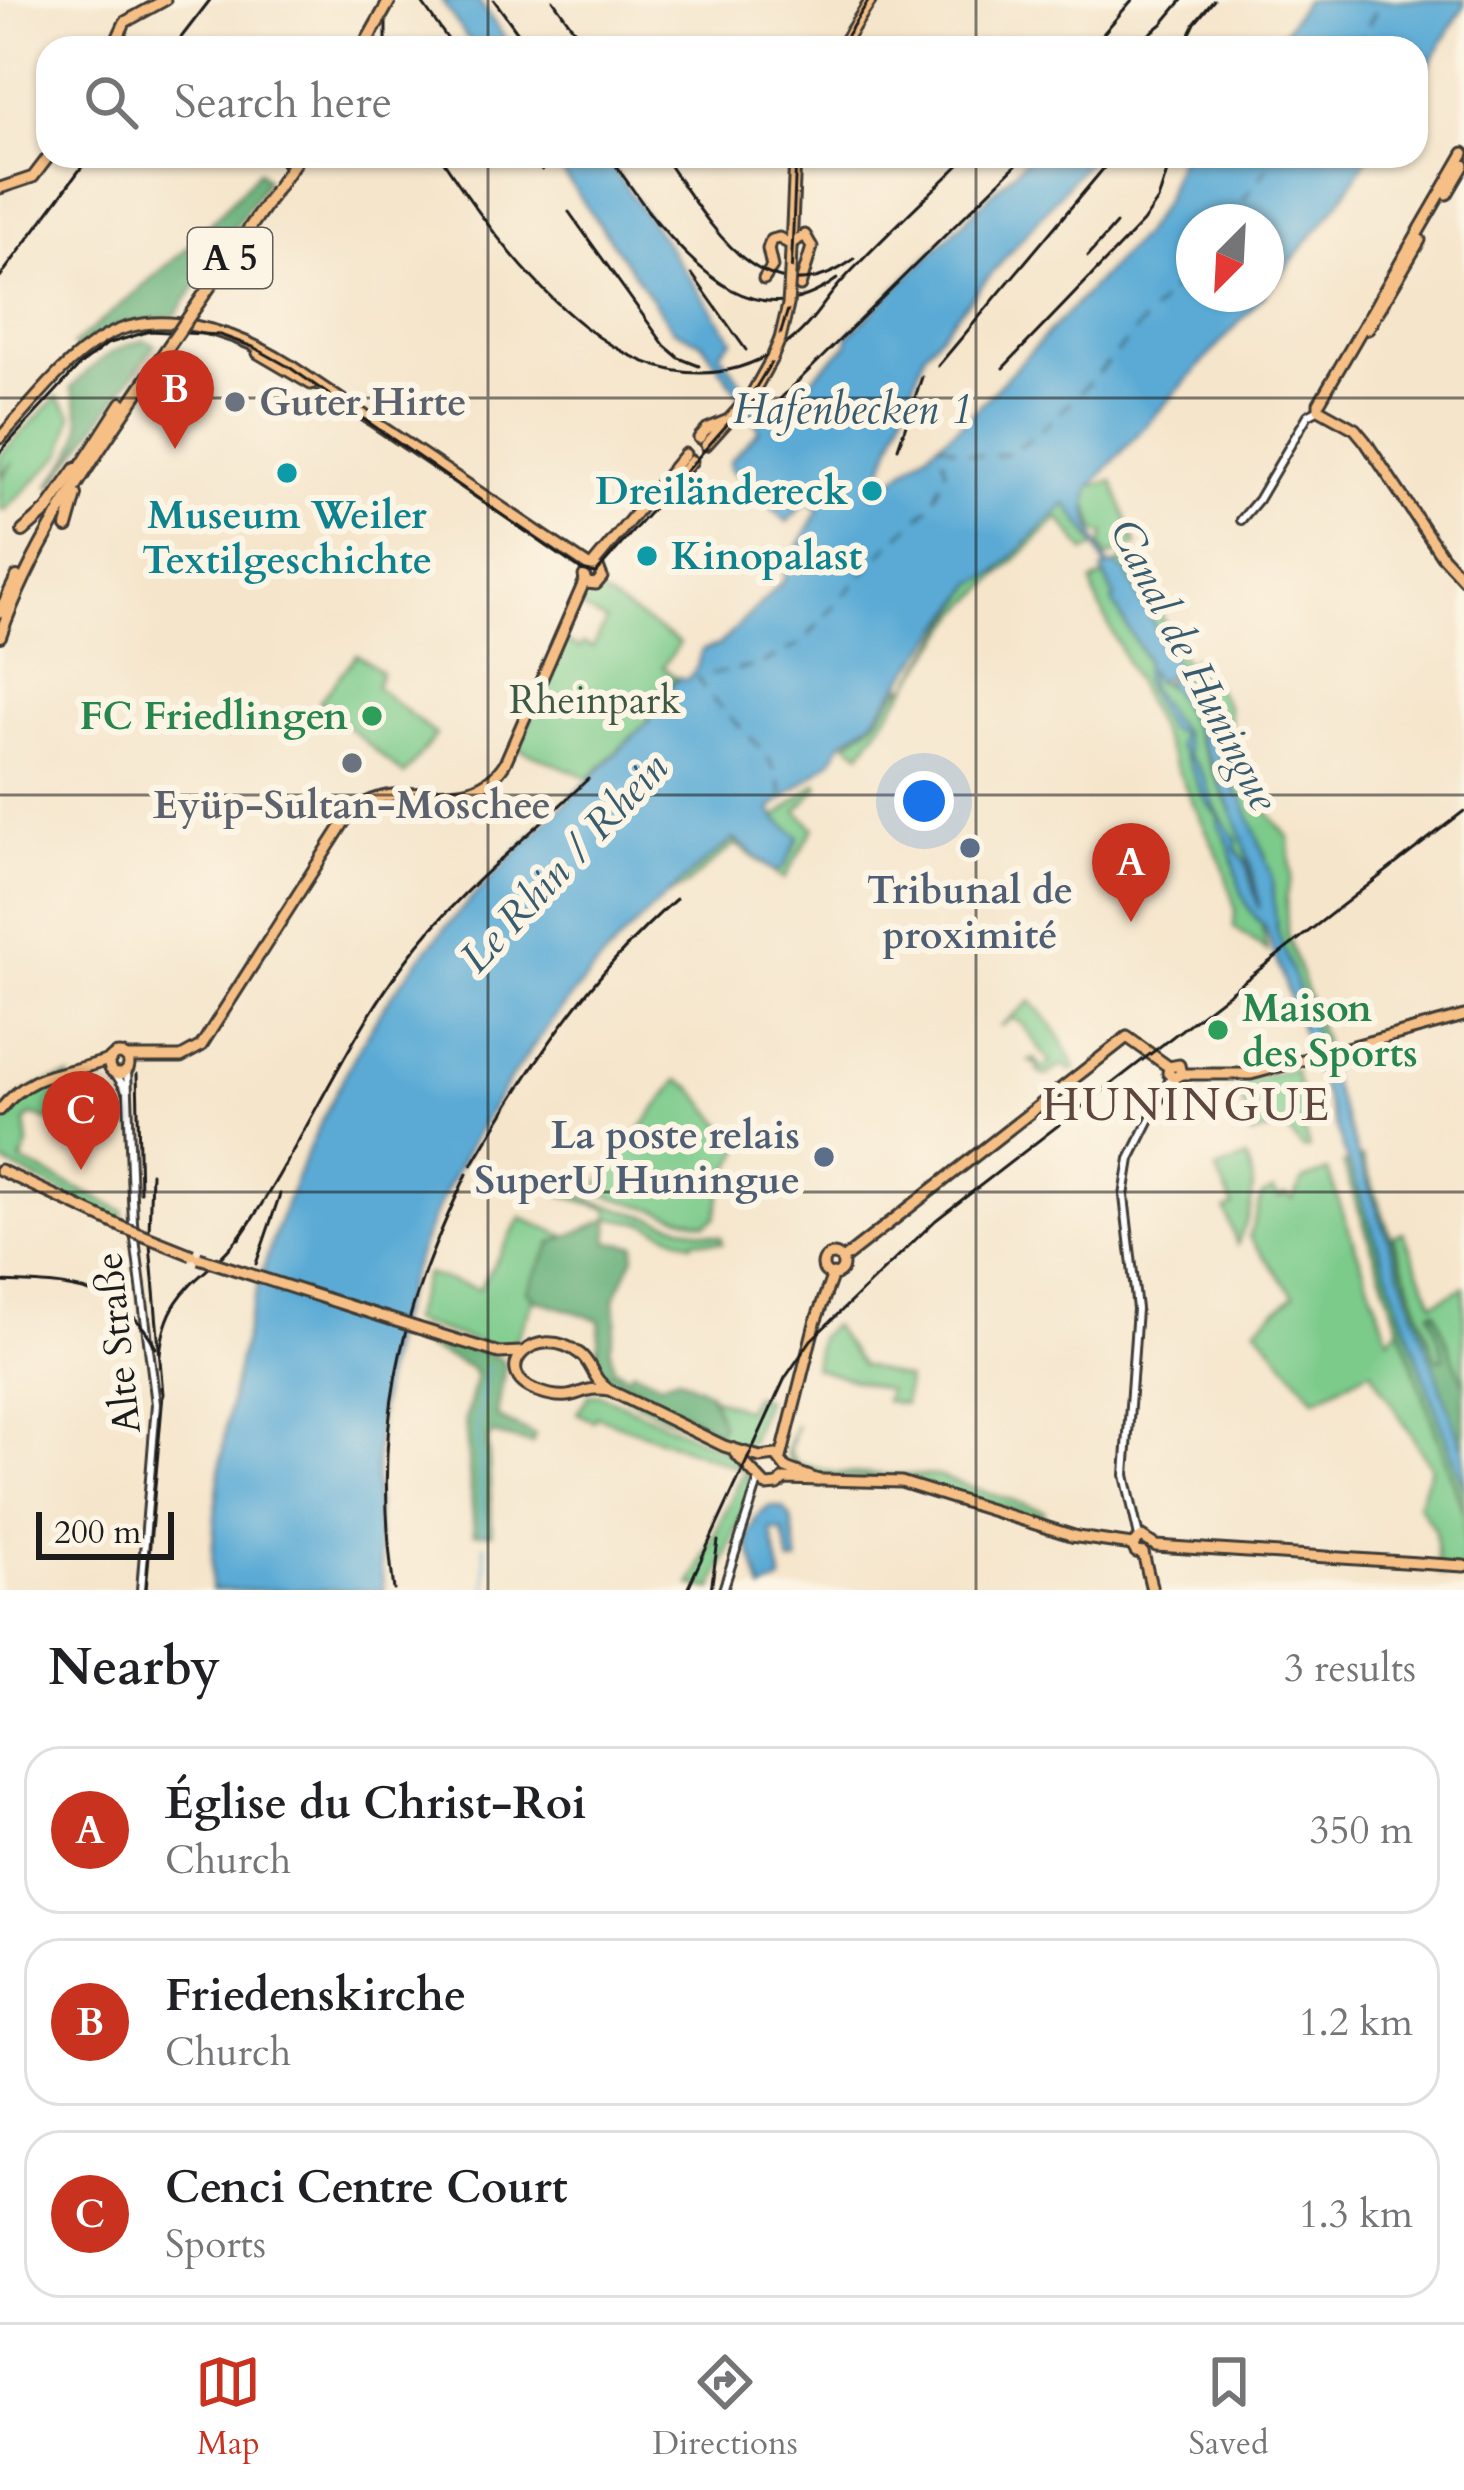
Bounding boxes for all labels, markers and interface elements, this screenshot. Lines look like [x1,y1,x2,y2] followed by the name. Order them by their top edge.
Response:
[36,36,1428,168] search box
[78,69,144,135] icon: search
[174,72,392,133] text: Search here
[1176,204,1284,312] north arrow
[188,228,272,288] road number: A 5
[136,350,214,449] pin: B
[259,376,467,429] place label: Guter Hirte
[733,381,971,438] water label: Hafenbecken 1
[222,389,248,415] marker: Guter Hirte
[274,460,300,486] marker: Museum Weiler Textilgeschichte
[595,465,849,518] place label: Dreiländereck
[859,478,885,504] marker: Dreiländereck
[142,489,432,587] place label: Museum Weiler Textilgeschichte
[1096,509,1293,822] water label: Canal de Huningue
[671,530,862,583] place label: Kinopalast
[634,543,660,569] marker: Kinopalast
[509,674,681,727] park label: Rheinpark
[79,690,348,743] place label: FC Friedlingen
[359,703,385,729] marker: FC Friedlingen
[447,740,681,985] water label: Le Rhin / Rhein
[339,750,365,776] marker: Eyüp-Sultan-Moschee
[894,771,954,831] your location
[153,779,551,832] place label: Eyüp-Sultan-Moschee
[1092,823,1170,922] pin: A
[957,835,983,861] marker: Tribunal de proximité
[867,864,1073,962] place label: Tribunal de proximité
[1242,982,1418,1080] place label: Maison des Sports
[1205,1017,1231,1043] marker: Maison des Sports
[42,1071,120,1170] pin: C
[1042,1075,1332,1136] district label: HUNINGUE
[475,1109,800,1207] place label: La poste relais SuperU Huningue
[811,1144,837,1170] marker: La poste relais SuperU Huningue
[82,1250,154,1436] street label: Alte Straße
[36,1506,174,1559] scale bar
[54,1510,141,1555] text: 200 m
[48,1633,220,1703] text: Nearby
[1284,1642,1416,1695] text: 3 results
[165,1773,586,1834] text: Église du Christ-Roi
[75,1804,105,1857] text: A
[1310,1804,1413,1857] text: 350 m
[165,1834,291,1887] text: Church
[165,1965,466,2026] text: Friedenskirche
[76,1996,104,2049] text: B
[1299,1996,1413,2049] text: 1.2 km
[165,2026,291,2079] text: Church
[165,2157,568,2218] text: Cenci Centre Court
[75,2188,105,2241] text: C
[1299,2188,1413,2241] text: 1.3 km
[165,2218,266,2271] text: Sports
[195,2349,261,2466] tab: Map
[652,2349,798,2466] tab: Directions
[1189,2349,1269,2466] tab: Saved

